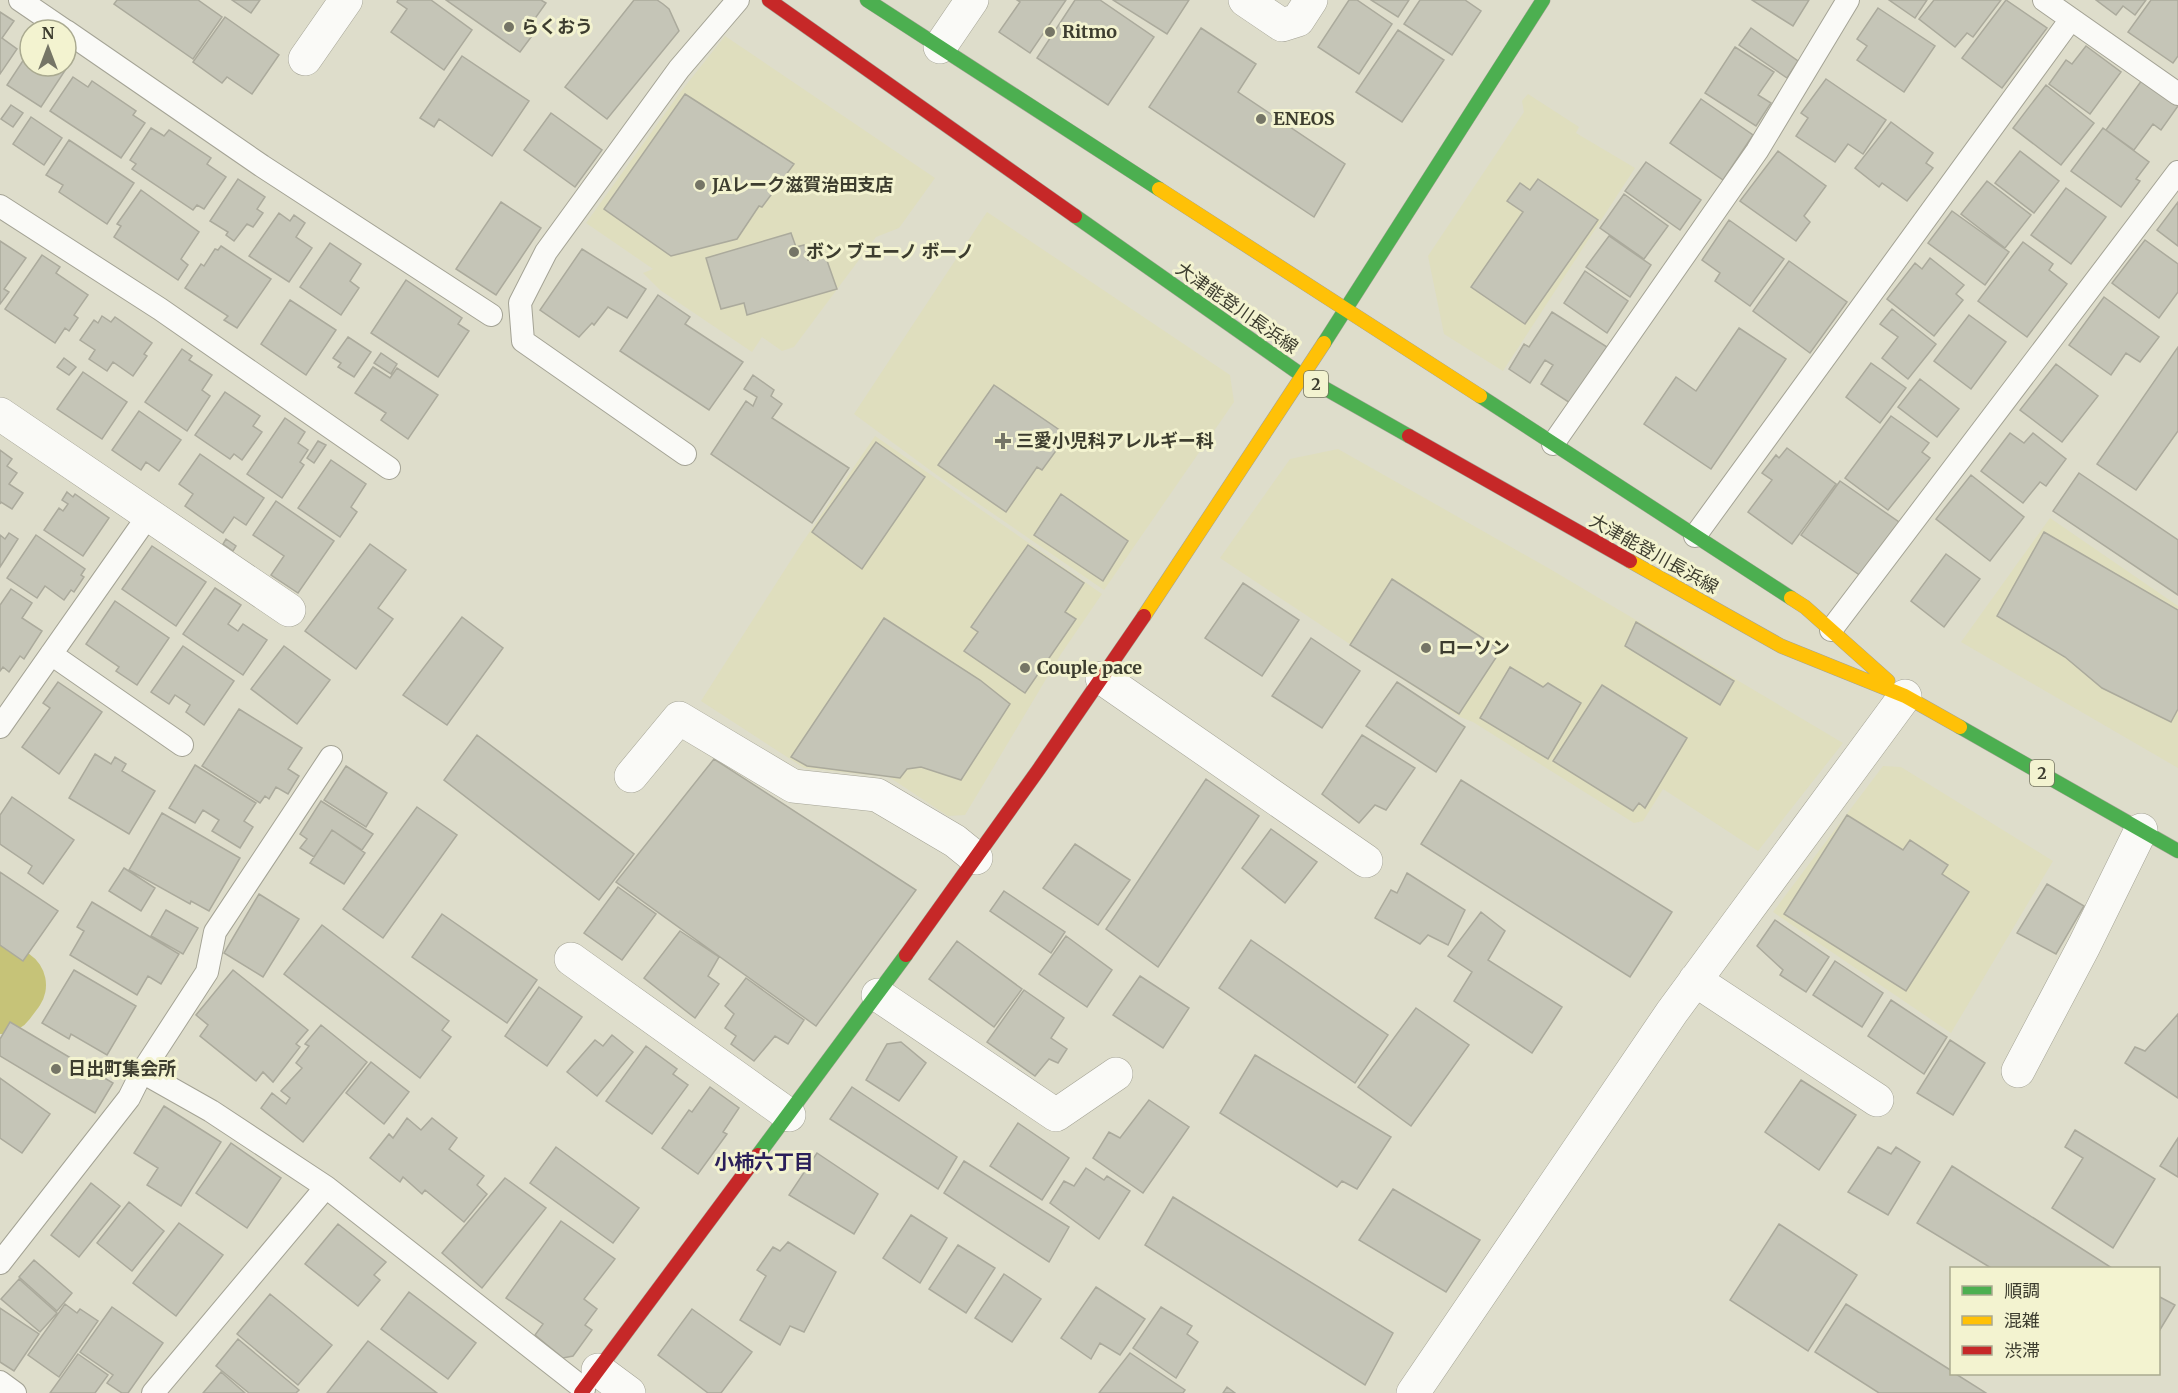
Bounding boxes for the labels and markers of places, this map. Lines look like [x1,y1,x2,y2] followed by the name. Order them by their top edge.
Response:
[521,15,593,38] place label: らくおう
[502,20,516,34] marker: らくおう
[1062,20,1117,43] place label: Ritmo
[1043,25,1057,39] marker: Ritmo
[1273,107,1335,130] place label: ENEOS
[1254,112,1268,126] marker: ENEOS
[711,173,893,196] place label: JAレーク滋賀治田支店
[693,178,707,192] marker: JAレーク滋賀治田支店
[806,240,974,263] place label: ボン ブエーノ ボーノ
[787,245,801,259] marker: ボン ブエーノ ボーノ
[1016,429,1214,452] place label: 三愛小児科アレルギー科
[994,432,1012,450] marker: 三愛小児科アレルギー科
[1438,636,1510,659] place label: ローソン
[1419,641,1433,655] marker: ローソン
[1037,656,1142,679] place label: Couple pace
[1018,661,1032,675] marker: Couple pace
[68,1057,176,1080] place label: 日出町集会所
[49,1062,63,1076] marker: 日出町集会所

